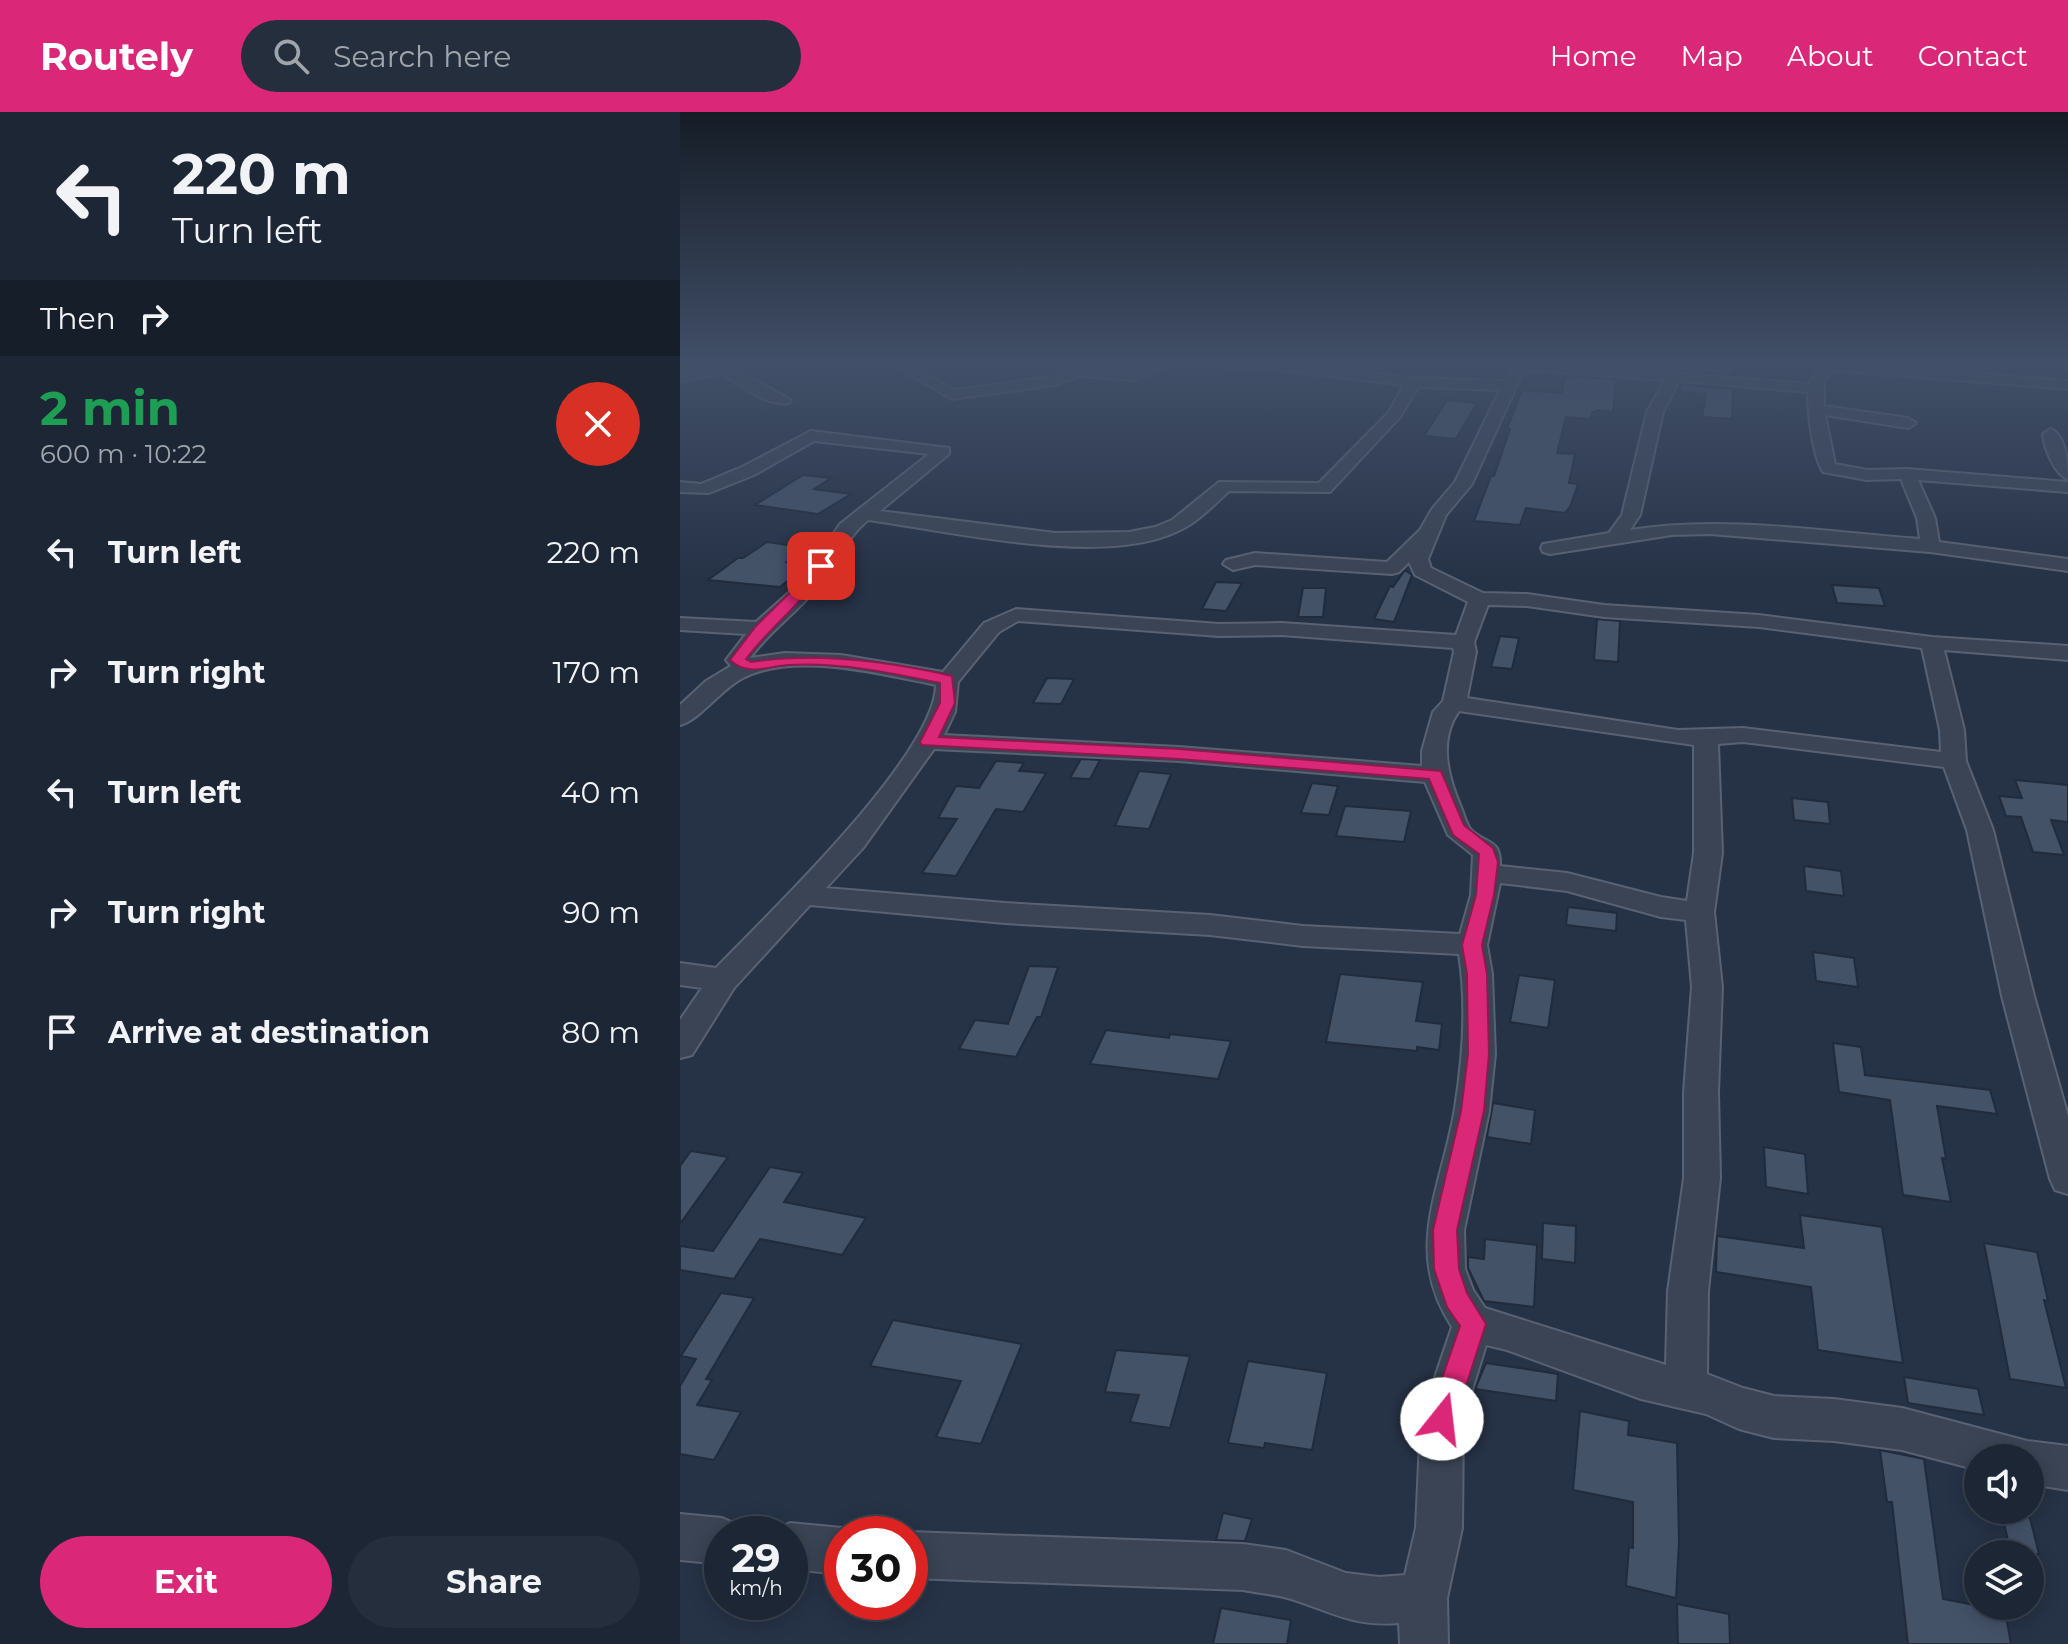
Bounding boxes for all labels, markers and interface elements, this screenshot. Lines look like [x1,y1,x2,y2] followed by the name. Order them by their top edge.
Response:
[241,20,801,92] search box
[40,33,193,80] text: Routely
[269,34,313,78] icon: search
[333,38,511,75] text: Search here
[1550,39,1637,73] text: Home
[1681,39,1743,73] text: Map
[1787,39,1874,73] text: About
[1918,39,2028,73] text: Contact
[172,140,351,208] text: 220 m
[40,144,144,248] icon: left
[172,208,323,252] text: Turn left
[132,296,176,340] icon: right
[40,300,116,337] text: Then
[40,379,180,437] text: 2 min
[556,382,640,466] button: close
[40,438,206,470] text: 600 m · 10:22
[40,530,84,574] icon: left
[787,532,855,600] pin
[108,534,241,571] text: Turn left
[546,534,640,571] text: 220 m
[799,544,843,588] icon: arrive
[40,650,84,694] icon: right
[108,654,265,691] text: Turn right
[553,654,640,691] text: 170 m
[40,770,84,814] icon: left
[108,774,241,811] text: Turn left
[561,774,640,811] text: 40 m
[40,890,84,934] icon: right
[108,894,265,931] text: Turn right
[562,894,640,931] text: 90 m
[40,1010,84,1054] icon: arrive
[108,1014,430,1051] text: Arrive at destination
[561,1014,640,1051] text: 80 m
[1400,1377,1484,1461] position arrow
[1964,1444,2044,1620] map controls
[1964,1444,2044,1524] button: sound
[824,1516,928,1620] speed limit sign: 30
[731,1533,781,1582] text: 29
[40,1536,332,1628] button: Exit
[348,1536,640,1628] button: Share
[1964,1540,2044,1620] button: layers
[729,1576,783,1600] text: km/h

